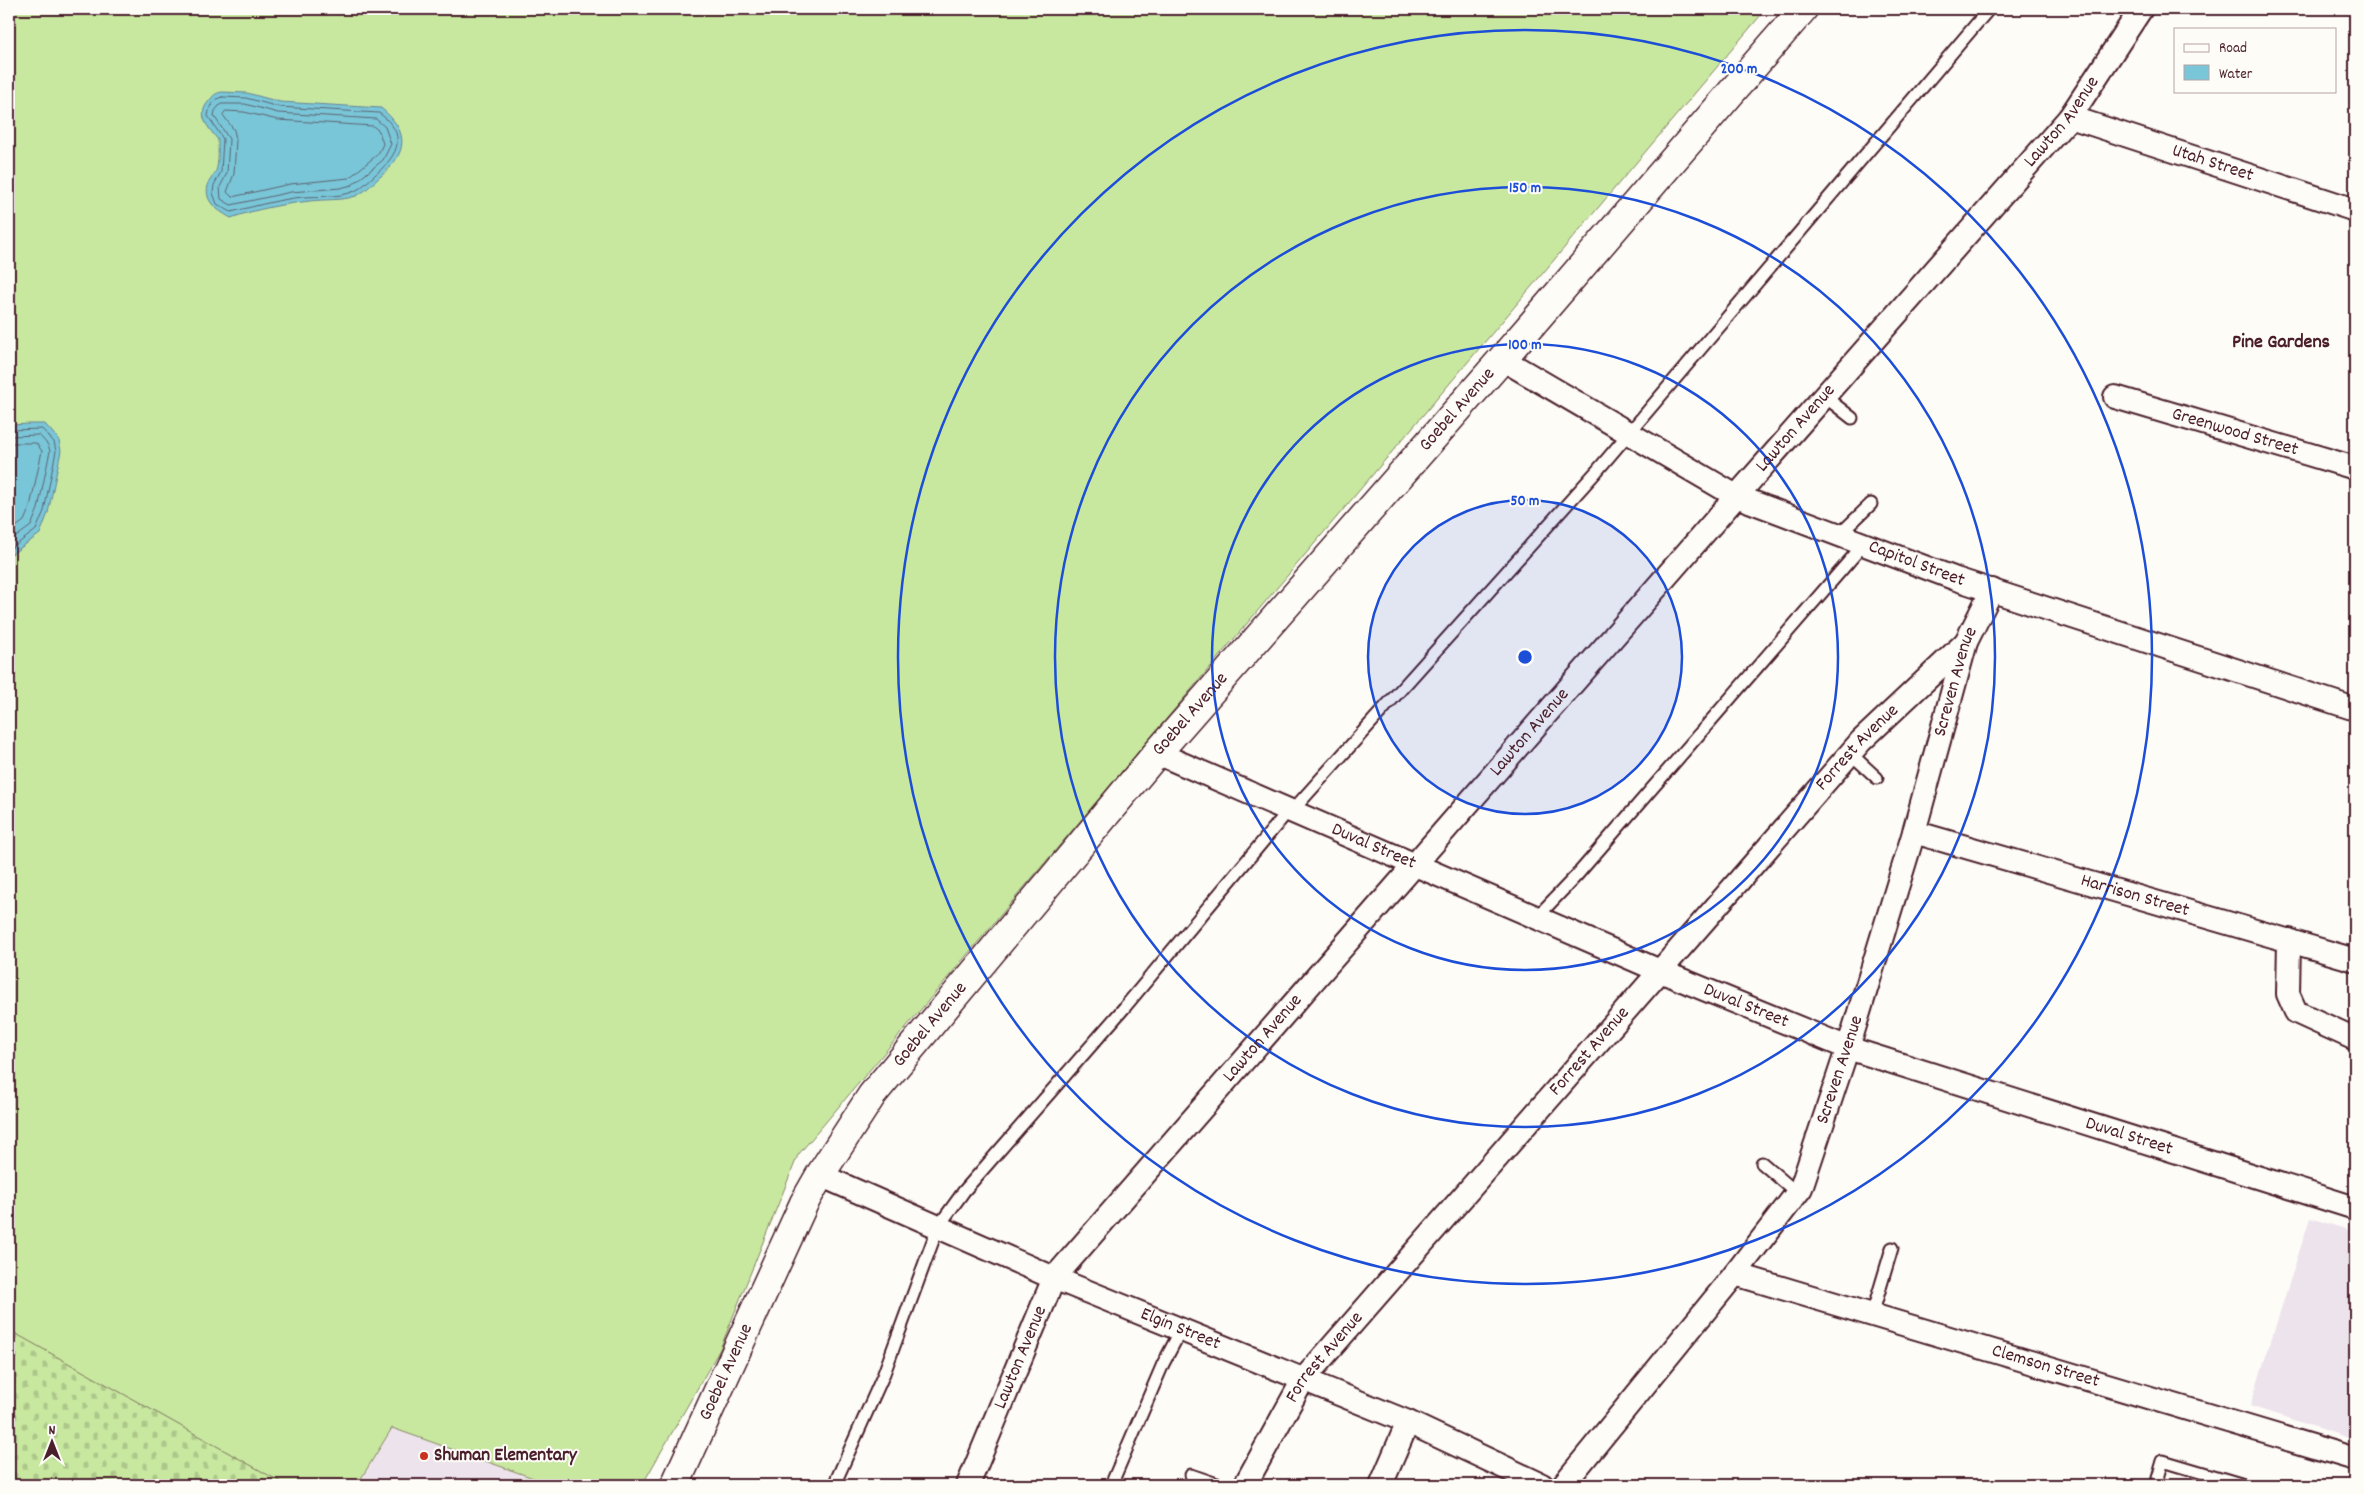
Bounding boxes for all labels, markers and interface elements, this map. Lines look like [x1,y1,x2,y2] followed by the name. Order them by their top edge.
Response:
[2174,28,2336,92] legend
[2219,38,2247,60] text: Road
[1721,59,1757,81] text: 200 m
[2219,64,2253,86] text: Water
[2018,71,2106,174] street label: Lawton Avenue
[2168,138,2257,189] street label: Utah Street
[1509,178,1541,200] text: 150 m
[2232,329,2330,357] district label: Pine Gardens
[1508,335,1542,357] text: 100 m
[1413,362,1502,458] street label: Goebel Avenue
[1750,378,1842,479] street label: Lawton Avenue
[2168,401,2301,464] street label: Greenwood Street
[1511,491,1539,513] text: 50 m
[1864,534,1968,594] street label: Capitol Street
[1927,622,1985,740] street label: Screven Avenue
[1516,648,1534,666] centre of rings
[1146,667,1235,763] street label: Goebel Avenue
[1484,682,1576,783] street label: Lawton Avenue
[1810,698,1905,797] street label: Forrest Avenue
[1327,817,1420,877] street label: Duval Street
[2077,868,2192,925] street label: Harrison Street
[887,976,974,1074] street label: Goebel Avenue
[1699,977,1793,1036] street label: Duval Street
[1217,988,1309,1089] street label: Lawton Avenue
[1543,1001,1636,1102] street label: Forrest Avenue
[1810,1012,1871,1128] street label: Screven Avenue
[2082,1110,2176,1163] street label: Duval Street
[1136,1301,1224,1358] street label: Elgin Street
[987,1302,1054,1413] street label: Lawton Avenue
[1279,1306,1370,1408] street label: Forrest Avenue
[693,1319,760,1425] street label: Goebel Avenue
[1988,1338,2103,1395] street label: Clemson Street
[28,1416,78,1466] north arrow
[49,1421,56,1441] text: N
[434,1443,578,1470] place label: Shuman Elementary
[418,1450,430,1462] marker: Shuman Elementary

